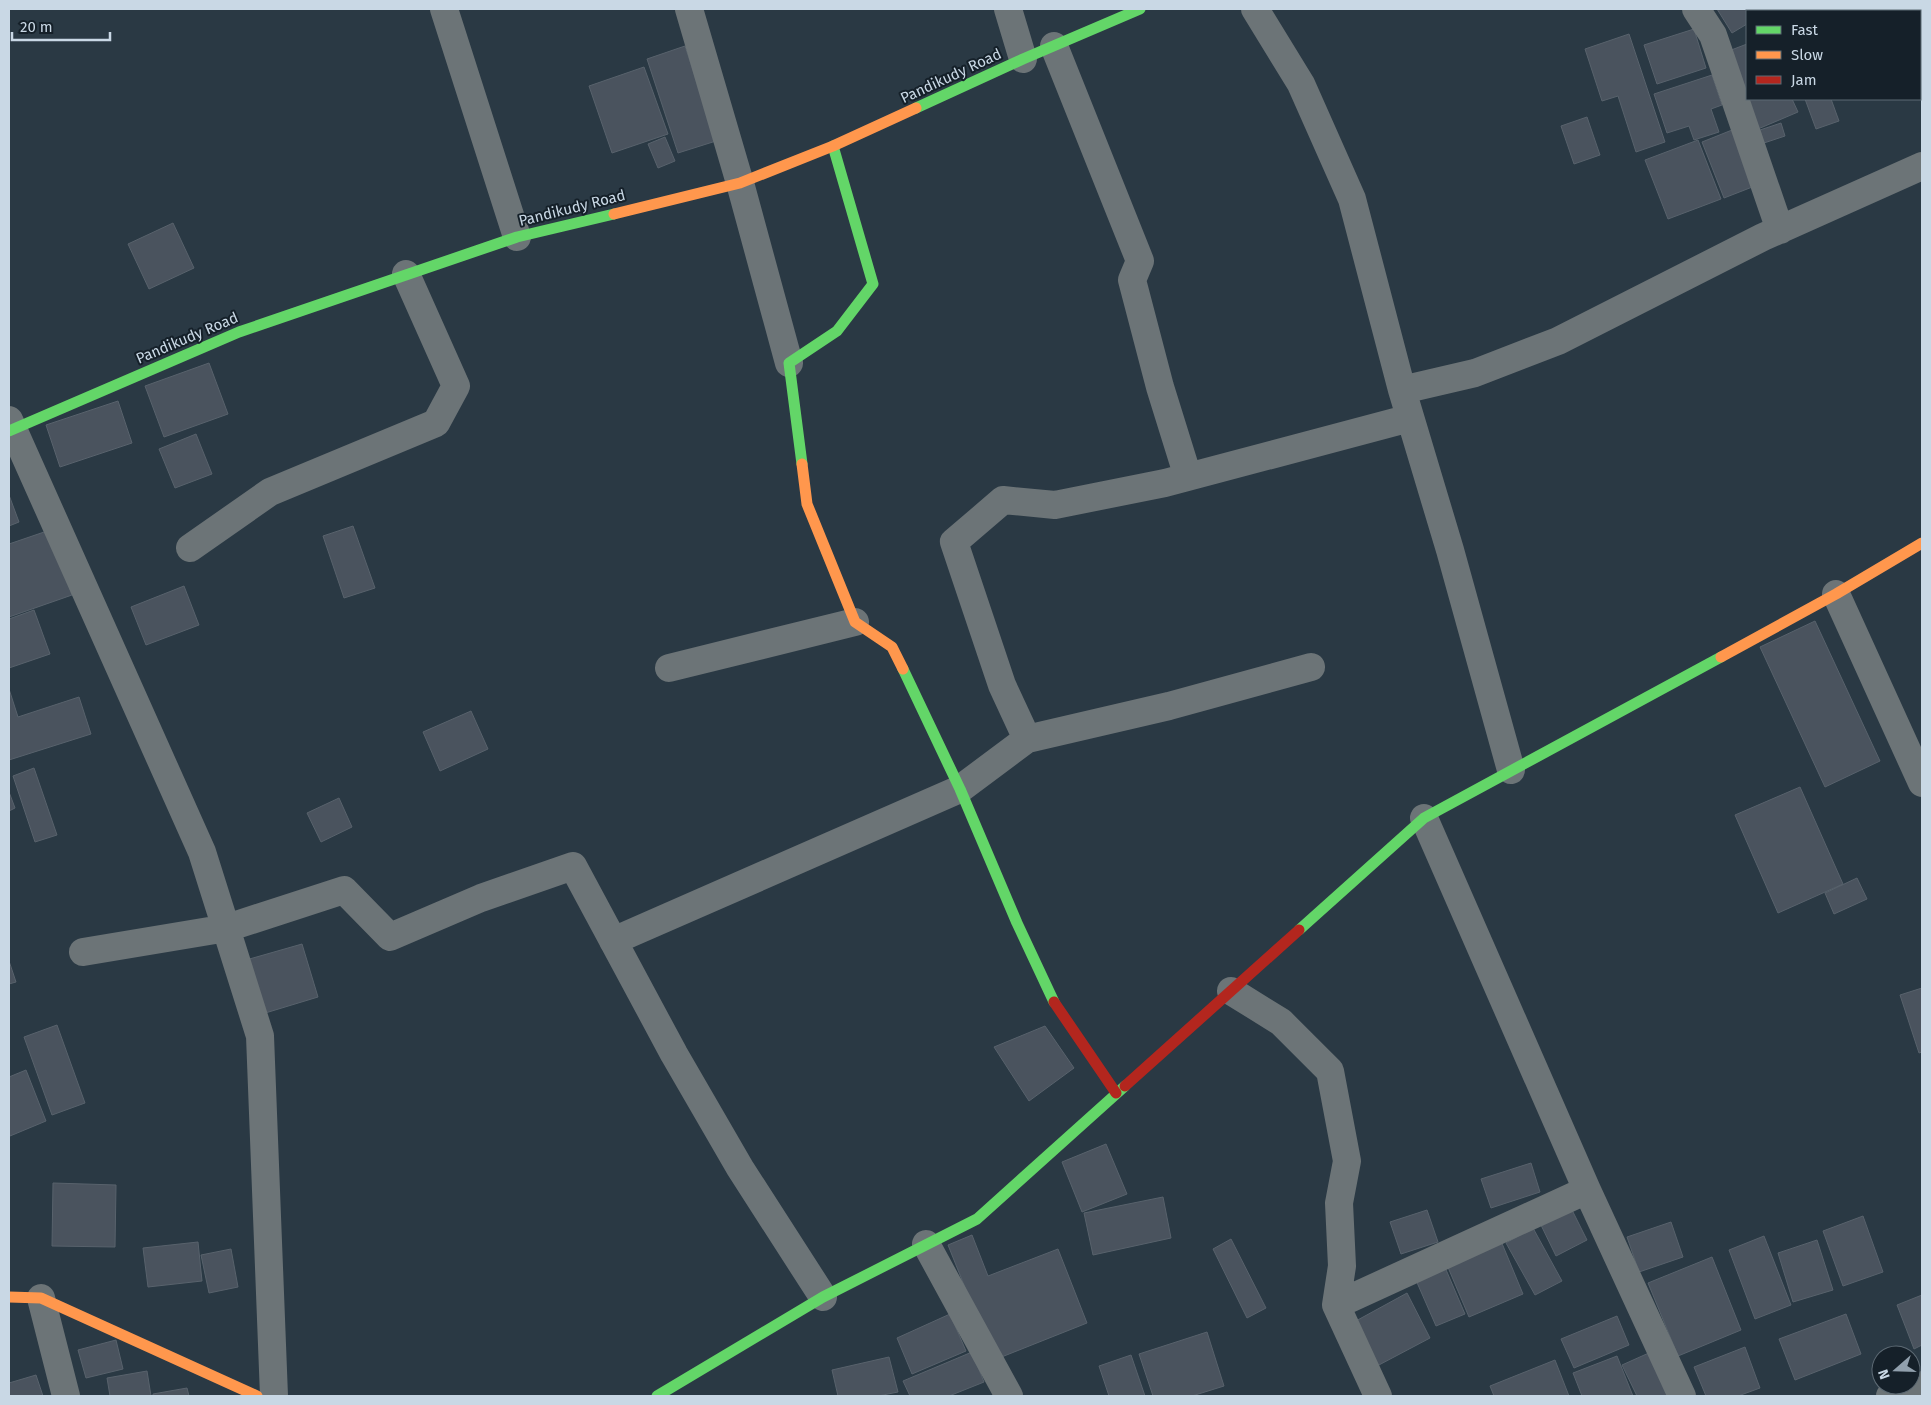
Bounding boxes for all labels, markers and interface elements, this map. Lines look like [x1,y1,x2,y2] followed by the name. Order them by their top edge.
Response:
[12,10,110,42] scale bar
[1746,10,1921,100] legend
[20,18,53,36] text: 20 m
[1791,21,1818,39] text: Fast
[898,45,1004,107] street label: Pandikudy Road
[1791,46,1823,64] text: Slow
[1791,71,1817,89] text: Jam
[517,186,627,230] street label: Pandikudy Road
[133,308,241,368] street label: Pandikudy Road
[1871,1345,1921,1395] north arrow
[1875,1367,1894,1382] text: N

